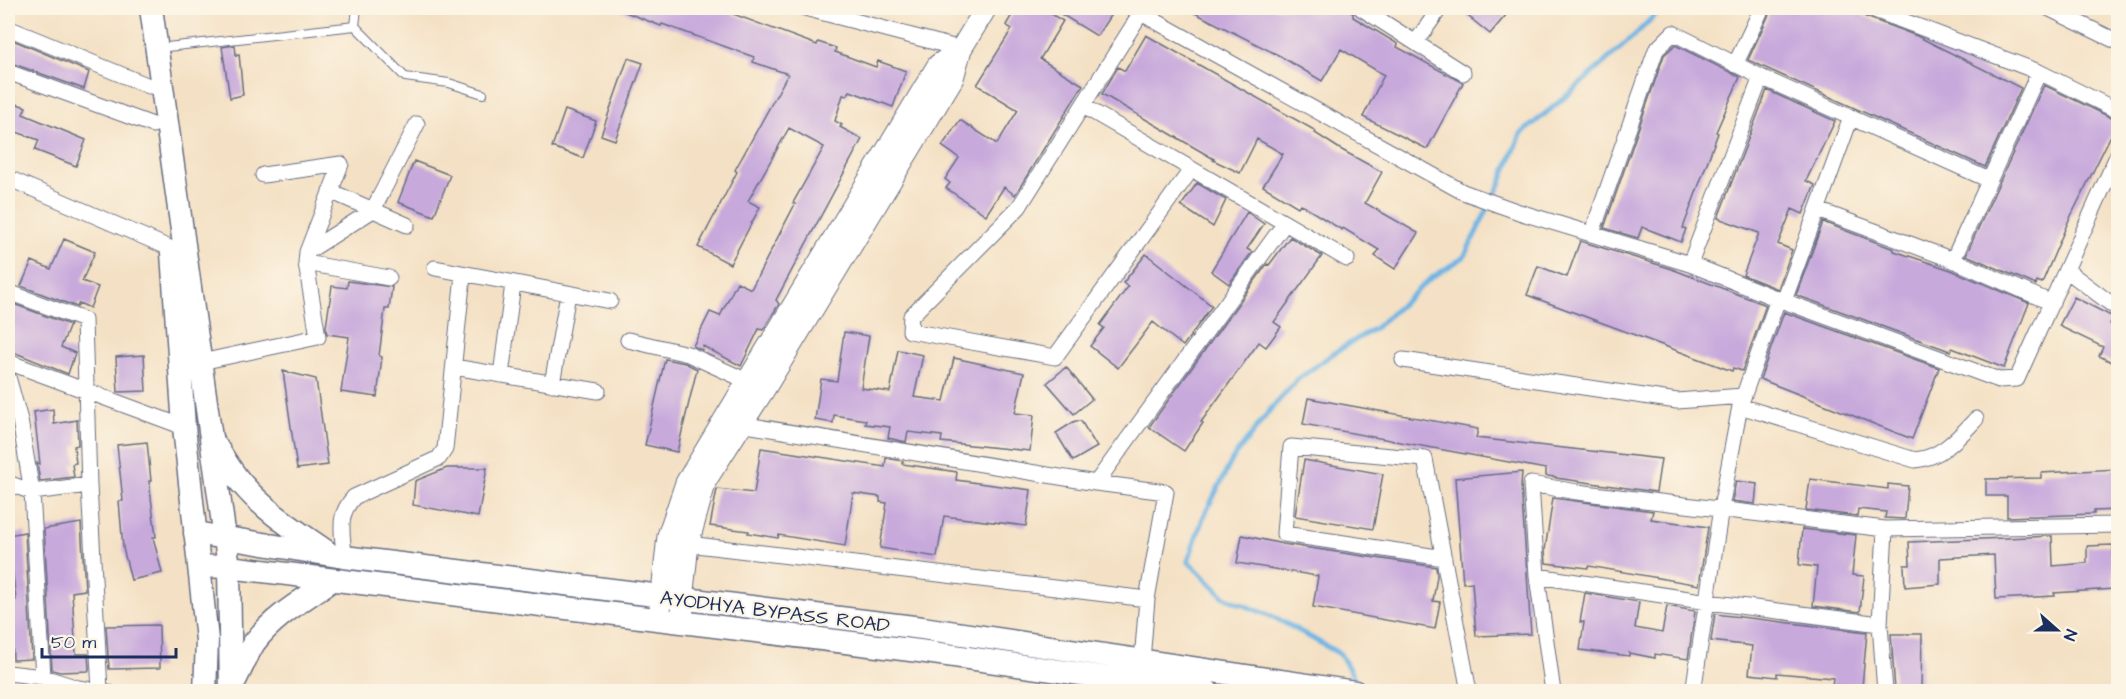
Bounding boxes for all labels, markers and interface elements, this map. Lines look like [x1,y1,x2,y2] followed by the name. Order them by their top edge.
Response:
[658,584,891,640] street label: AYODHYA BYPASS ROAD
[2027,600,2087,660] north arrow
[42,621,176,659] scale bar
[2058,626,2082,644] text: N
[51,630,96,655] text: 50 m

